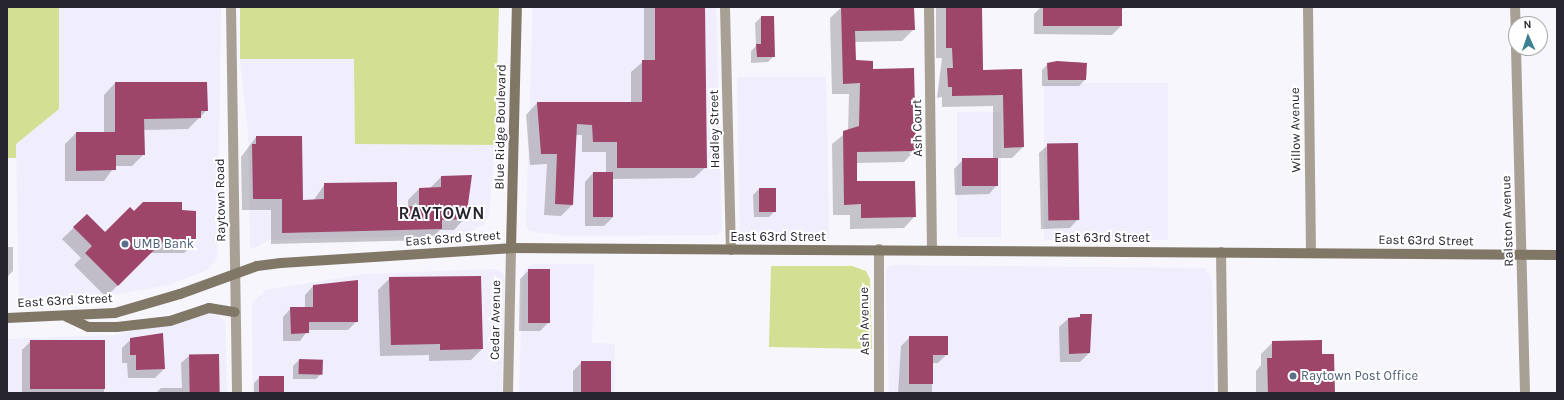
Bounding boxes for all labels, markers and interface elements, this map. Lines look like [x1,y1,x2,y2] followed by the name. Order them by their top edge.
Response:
[1508,16,1548,56] north arrow
[1523,18,1532,31] text: N
[492,64,510,190] street label: Blue Ridge Boulevard
[1287,87,1305,173] street label: Willow Avenue
[707,90,723,168] street label: Hadley Street
[910,99,926,157] street label: Ash Court
[212,158,230,242] street label: Raytown Road
[1499,175,1517,267] street label: Ralston Avenue
[399,204,485,224] district label: RAYTOWN
[405,228,501,250] street label: East 63rd Street
[730,229,826,245] street label: East 63rd Street
[1054,230,1150,246] street label: East 63rd Street
[1378,232,1474,250] street label: East 63rd Street
[133,236,194,252] place label: UMB Bank
[120,239,130,249] marker: UMB Bank
[488,280,504,360] street label: Cedar Avenue
[857,287,873,355] street label: Ash Avenue
[17,291,113,311] street label: East 63rd Street
[1301,368,1418,384] place label: Raytown Post Office
[1288,371,1298,381] marker: Raytown Post Office

